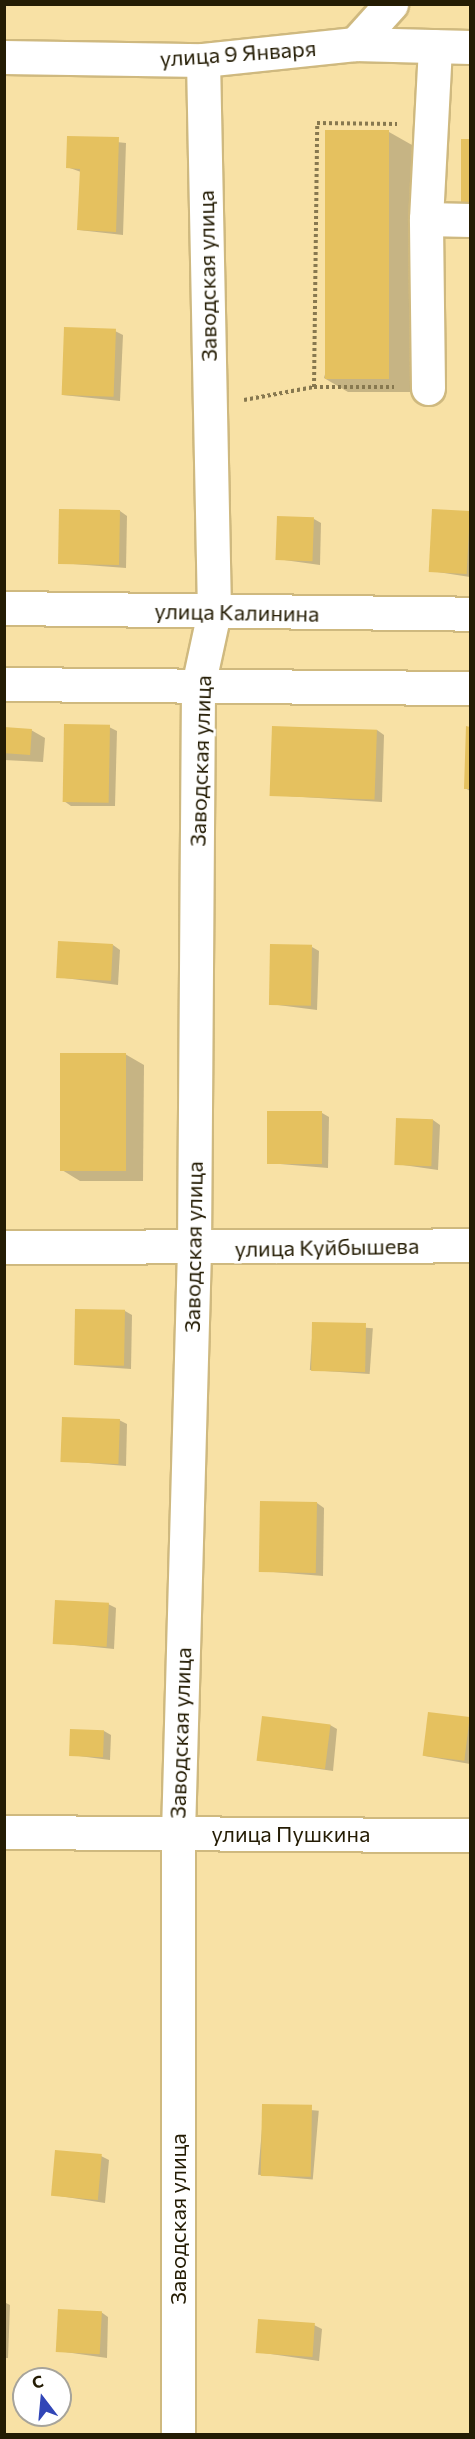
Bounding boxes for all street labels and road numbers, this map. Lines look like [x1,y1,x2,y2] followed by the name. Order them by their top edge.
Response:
[159,34,317,72] street label: улица 9 Января
[192,190,222,362] street label: Заводская улица
[154,597,320,627] street label: улица Калинина
[184,675,216,847] street label: Заводская улица
[178,1161,208,1333] street label: Заводская улица
[234,1232,420,1262] street label: улица Куйбышева
[164,1647,196,1819] street label: Заводская улица
[212,1821,370,1847] street label: улица Пушкина
[165,2133,191,2305] street label: Заводская улица

